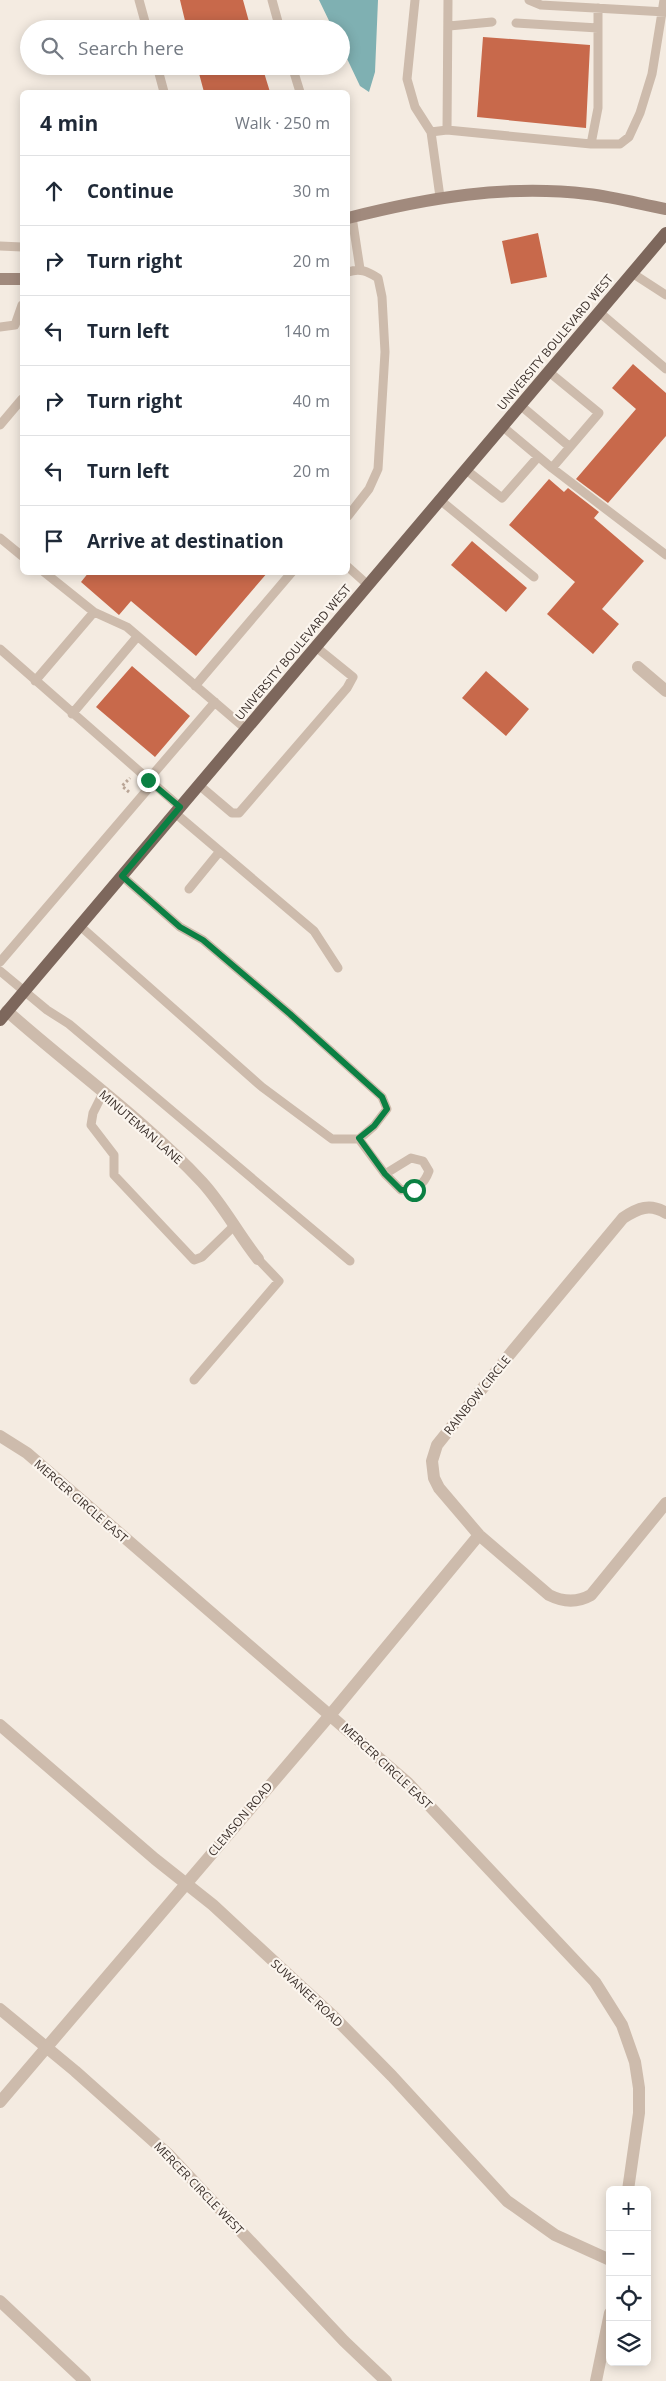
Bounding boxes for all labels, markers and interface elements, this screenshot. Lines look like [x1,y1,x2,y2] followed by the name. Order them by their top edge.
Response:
[20,20,350,75] search box
[38,34,66,62] icon: search
[78,35,184,61] text: Search here
[40,109,98,137] text: 4 min
[235,112,330,134] text: Walk · 250 m
[40,177,68,205] icon: ahead
[87,178,174,204] text: Continue
[293,180,330,202] text: 30 m
[40,247,68,275] icon: right
[87,248,182,274] text: Turn right
[293,250,330,272] text: 20 m
[493,270,617,413] street label: UNIVERSITY BOULEVARD WEST
[40,317,68,345] icon: left
[87,318,169,344] text: Turn left
[284,320,330,342] text: 140 m
[40,387,68,415] icon: right
[87,388,182,414] text: Turn right
[293,390,330,412] text: 40 m
[40,457,68,485] icon: left
[87,458,169,484] text: Turn left
[293,460,330,482] text: 20 m
[40,527,68,555] icon: arrive
[87,528,284,554] text: Arrive at destination
[231,580,355,723] street label: UNIVERSITY BOULEVARD WEST
[137,769,160,792] route end
[96,1086,186,1168] street label: MINUTEMAN LANE
[403,1179,426,1202] route start
[440,1352,514,1438] street label: RAINBOW CIRCLE
[31,1456,132,1547] street label: MERCER CIRCLE EAST
[338,1719,437,1813] street label: MERCER CIRCLE EAST
[204,1778,276,1860] street label: CLEMSON ROAD
[267,1955,347,2031] street label: SUWANEE ROAD
[150,2138,248,2238] street label: MERCER CIRCLE WEST
[606,2186,651,2366] map controls
[606,2186,651,2231] button: +
[606,2231,651,2276] button: −
[606,2276,651,2321] button: locate
[606,2321,651,2366] button: layers

